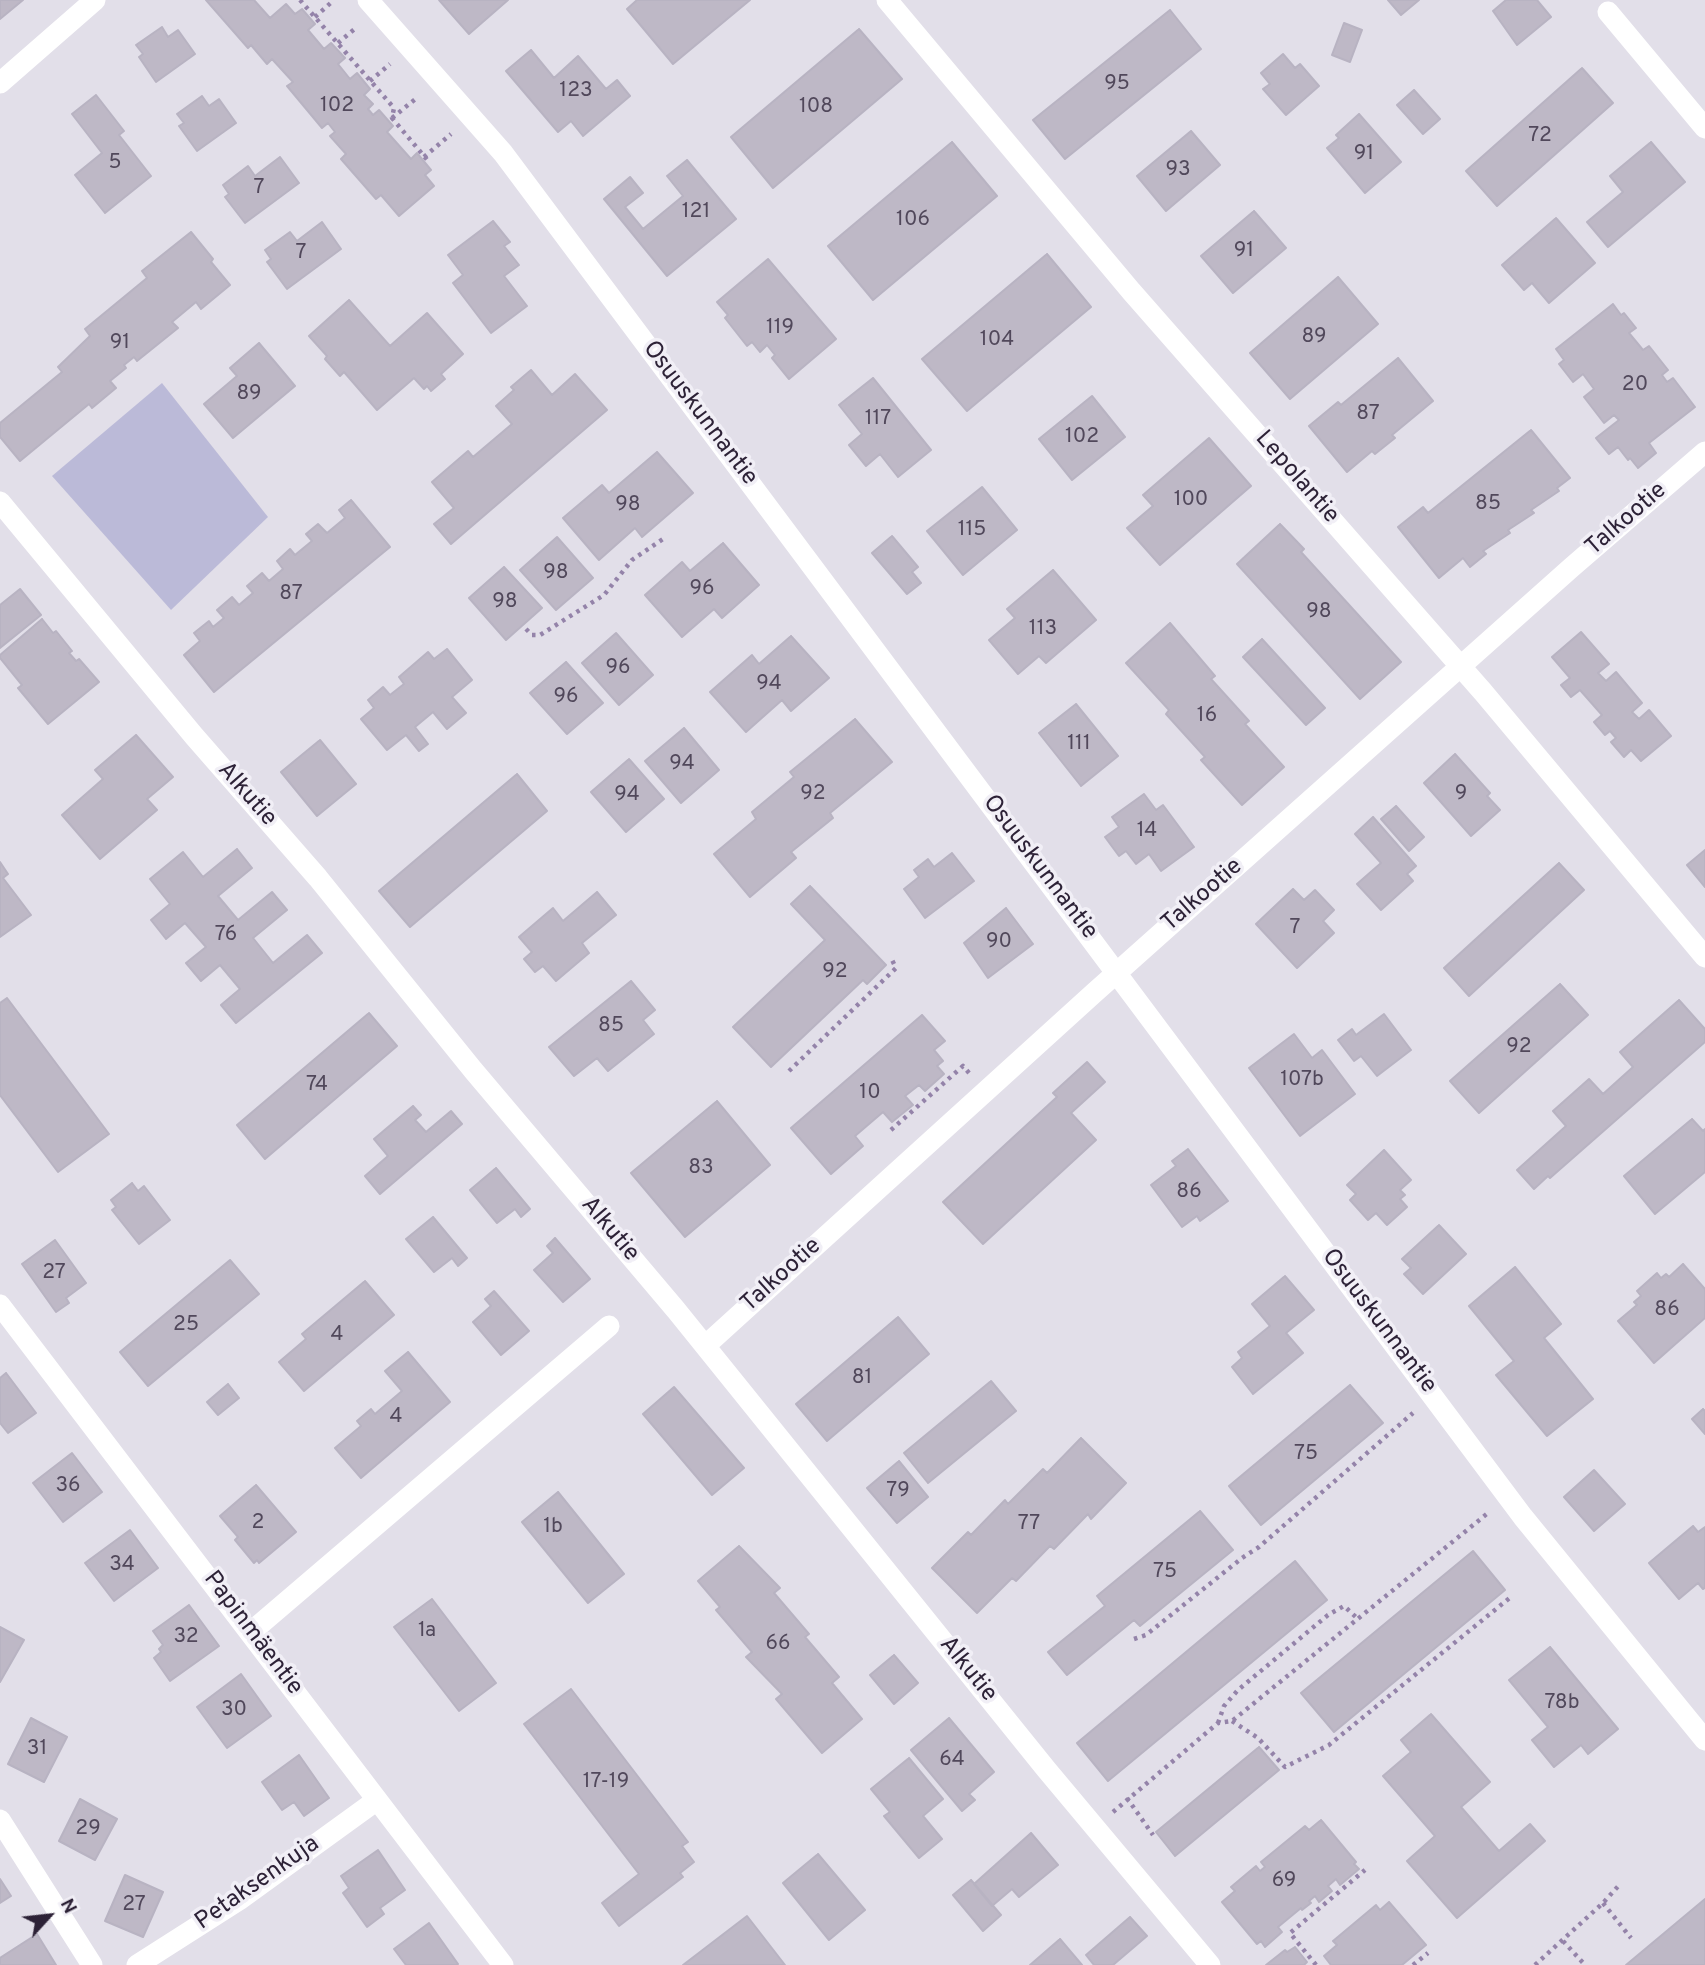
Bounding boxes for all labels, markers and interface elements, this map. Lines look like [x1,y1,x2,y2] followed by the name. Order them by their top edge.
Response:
[1104,72,1130,98] house number: 95
[559,79,593,105] house number: 123
[320,94,354,120] house number: 102
[799,95,833,121] house number: 108
[1528,124,1552,150] house number: 72
[1354,142,1374,168] house number: 91
[108,151,122,177] house number: 5
[1165,158,1191,184] house number: 93
[254,176,264,202] house number: 7
[682,200,710,226] house number: 121
[896,208,930,234] house number: 106
[1234,239,1254,265] house number: 91
[296,241,306,267] house number: 7
[766,316,794,342] house number: 119
[1302,325,1326,351] house number: 89
[980,328,1014,354] house number: 104
[110,331,130,357] house number: 91
[635,336,763,492] street label: Osuuskunnantie
[1622,373,1648,399] house number: 20
[237,382,261,408] house number: 89
[1356,402,1380,428] house number: 87
[865,407,891,433] house number: 117
[1065,425,1099,451] house number: 102
[1248,426,1344,530] street label: Lepolantie
[1581,477,1673,563] street label: Talkootie
[1174,488,1208,514] house number: 100
[1475,492,1501,518] house number: 85
[615,493,641,519] house number: 98
[958,518,986,544] house number: 115
[543,561,569,587] house number: 98
[689,577,715,603] house number: 96
[279,582,303,608] house number: 87
[492,590,518,616] house number: 98
[1306,600,1332,626] house number: 98
[1029,617,1057,643] house number: 113
[605,656,631,682] house number: 96
[756,672,782,698] house number: 94
[553,685,579,711] house number: 96
[1197,704,1217,730] house number: 16
[1067,732,1091,758] house number: 111
[669,752,695,778] house number: 94
[210,757,282,833] street label: Alkutie
[800,782,826,808] house number: 92
[1455,782,1467,808] house number: 9
[614,783,640,809] house number: 94
[975,790,1103,946] street label: Osuuskunnantie
[1137,819,1157,845] house number: 14
[1157,853,1249,939] street label: Talkootie
[1290,916,1300,942] house number: 7
[215,923,237,949] house number: 76
[986,930,1012,956] house number: 90
[822,960,848,986] house number: 92
[598,1014,624,1040] house number: 85
[1506,1035,1532,1061] house number: 92
[1280,1068,1324,1094] house number: 107b
[306,1073,328,1099] house number: 74
[859,1081,881,1107] house number: 10
[688,1156,714,1182] house number: 83
[1176,1180,1202,1206] house number: 86
[574,1192,644,1268] street label: Alkutie
[736,1233,828,1319] street label: Talkootie
[1314,1244,1442,1400] street label: Osuuskunnantie
[42,1261,66,1287] house number: 27
[1654,1298,1680,1324] house number: 86
[173,1313,199,1339] house number: 25
[330,1323,344,1349] house number: 4
[852,1366,872,1392] house number: 81
[389,1405,403,1431] house number: 4
[1294,1442,1318,1468] house number: 75
[55,1474,81,1500] house number: 36
[886,1479,910,1505] house number: 79
[252,1511,264,1537] house number: 2
[1018,1512,1040,1538] house number: 77
[543,1515,563,1541] house number: 1b
[109,1553,135,1579] house number: 34
[1153,1560,1177,1586] house number: 75
[196,1566,308,1702] street label: Papinmäentie
[418,1619,436,1645] house number: 1a
[173,1625,199,1651] house number: 32
[932,1631,1002,1709] street label: Alkutie
[765,1632,791,1658] house number: 66
[1545,1691,1579,1717] house number: 78b
[221,1698,247,1724] house number: 30
[27,1737,47,1763] house number: 31
[939,1748,965,1774] house number: 64
[583,1770,629,1796] house number: 17-19
[75,1817,101,1843] house number: 29
[190,1831,326,1937] street label: Petaksenkuja
[1272,1869,1296,1895] house number: 69
[14,1881,84,1951] north arrow
[122,1893,146,1919] house number: 27
[54,1895,82,1918] text: N

